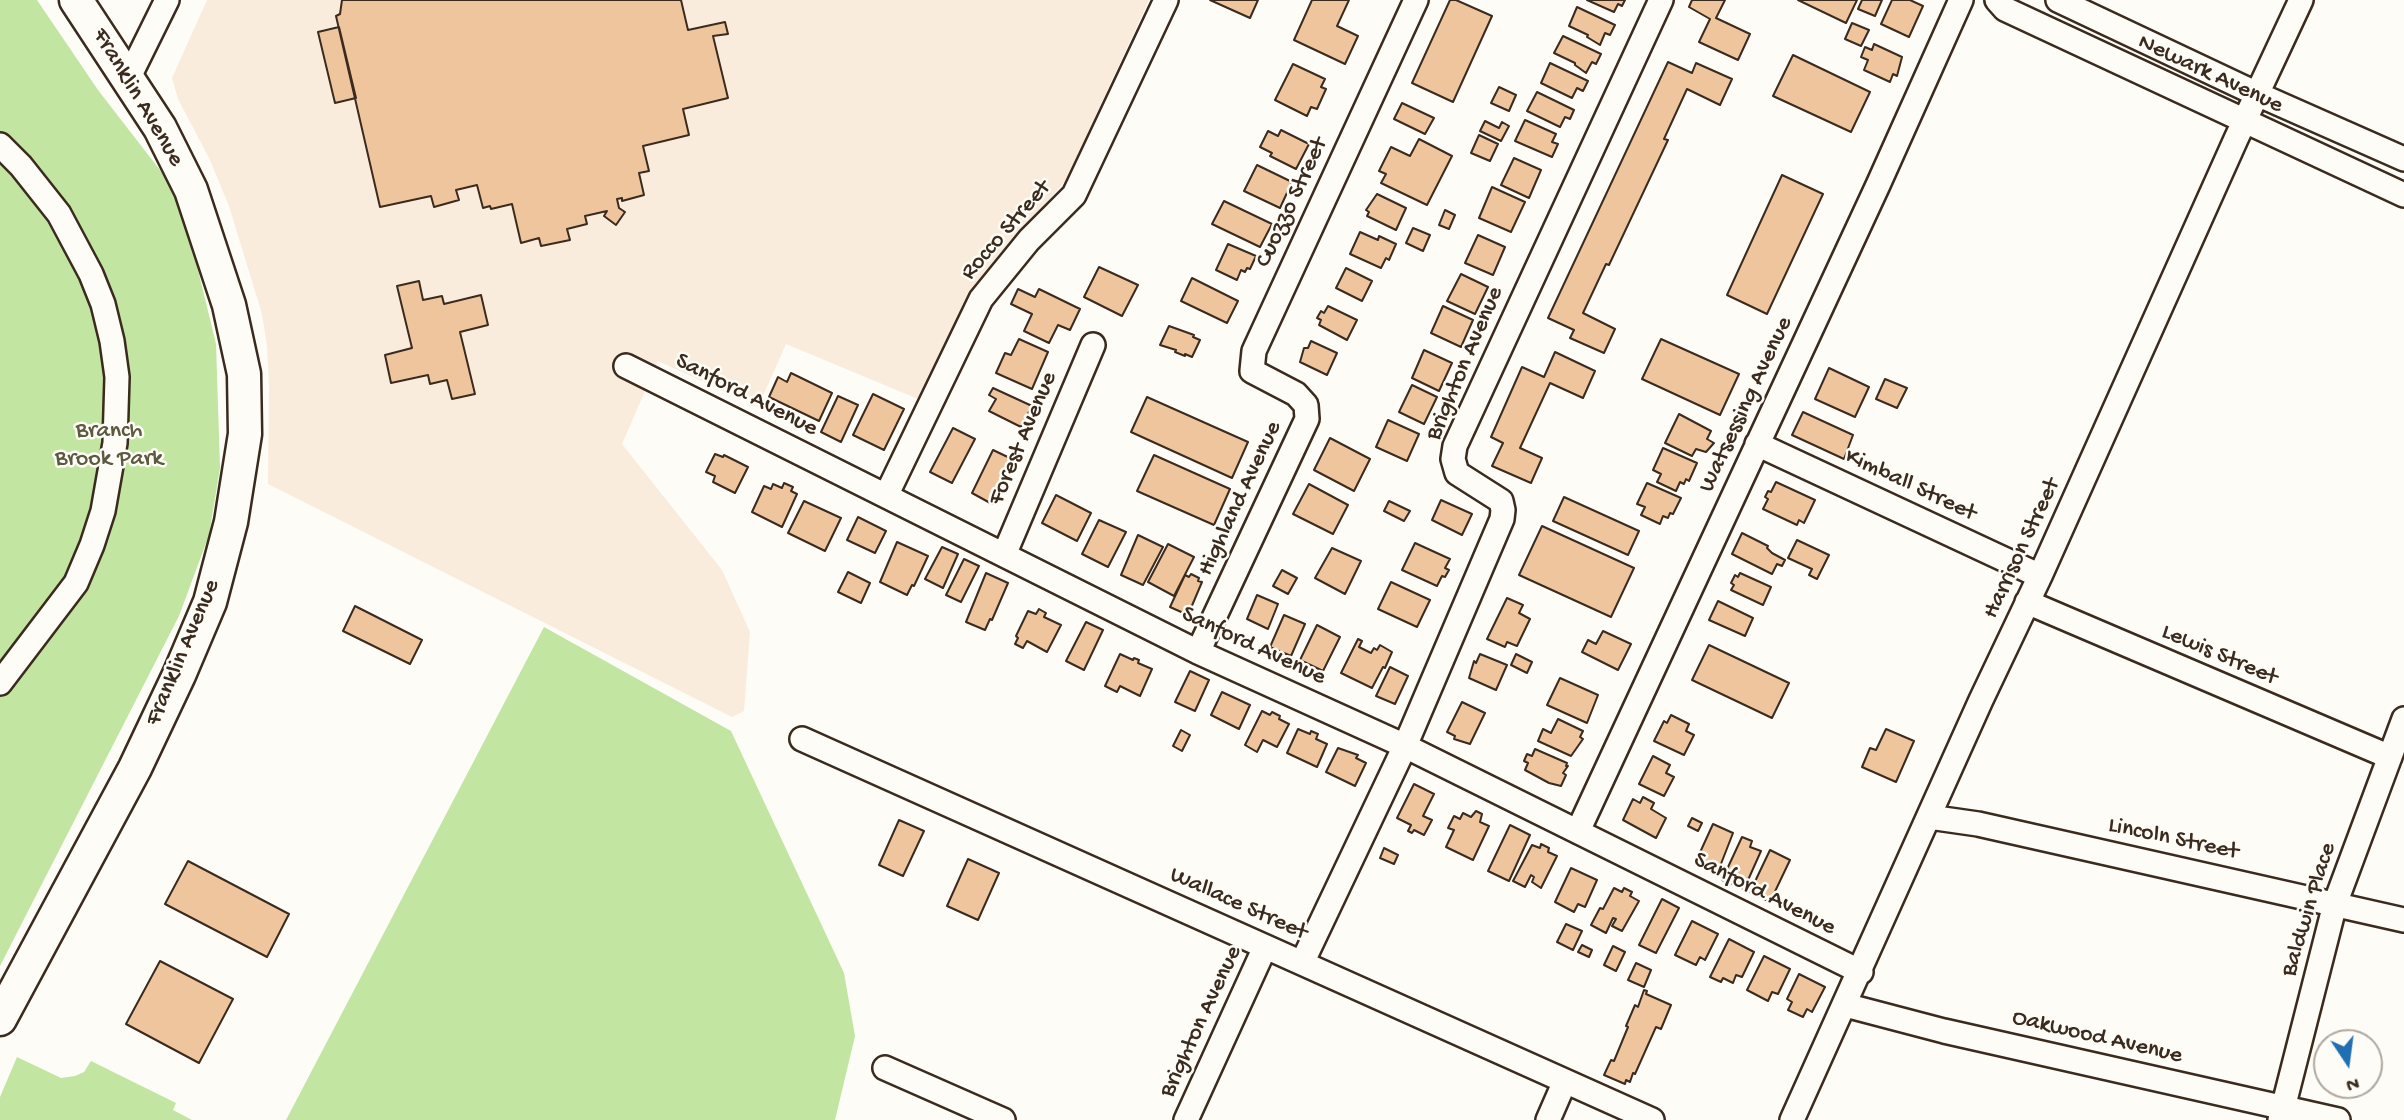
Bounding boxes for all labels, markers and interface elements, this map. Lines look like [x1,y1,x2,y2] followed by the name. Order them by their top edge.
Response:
[84,24,190,172] street label: Franklin Avenue
[2133,29,2287,121] street label: Newark Avenue
[1250,133,1336,273] street label: Cuozzo Street
[956,175,1058,287] street label: Rocco Street
[1421,283,1511,445] street label: Brighton Avenue
[1694,313,1800,497] street label: Watsessing Avenue
[670,348,822,444] street label: Sanford Avenue
[983,368,1065,510] street label: Forest Avenue
[1193,417,1289,581] street label: Highland Avenue
[55,418,163,474] park label: Branch Brook Park
[1840,443,1980,529] street label: Kimball Street
[1978,474,2068,624] street label: Harrison Street
[140,576,228,730] street label: Franklin Avenue
[1176,601,1330,693] street label: Sanford Avenue
[2157,619,2281,693] street label: Lewis Street
[2105,812,2241,868] street label: Lincoln Street
[2276,840,2344,980] street label: Baldwin Place
[1688,847,1840,943] street label: Sanford Avenue
[1165,862,1311,948] street label: Wallace Street
[1154,942,1250,1102] street label: Brighton Avenue
[2009,1004,2185,1072] street label: Oakwood Avenue
[2313,1029,2383,1099] north arrow
[2344,1070,2361,1096] text: N

